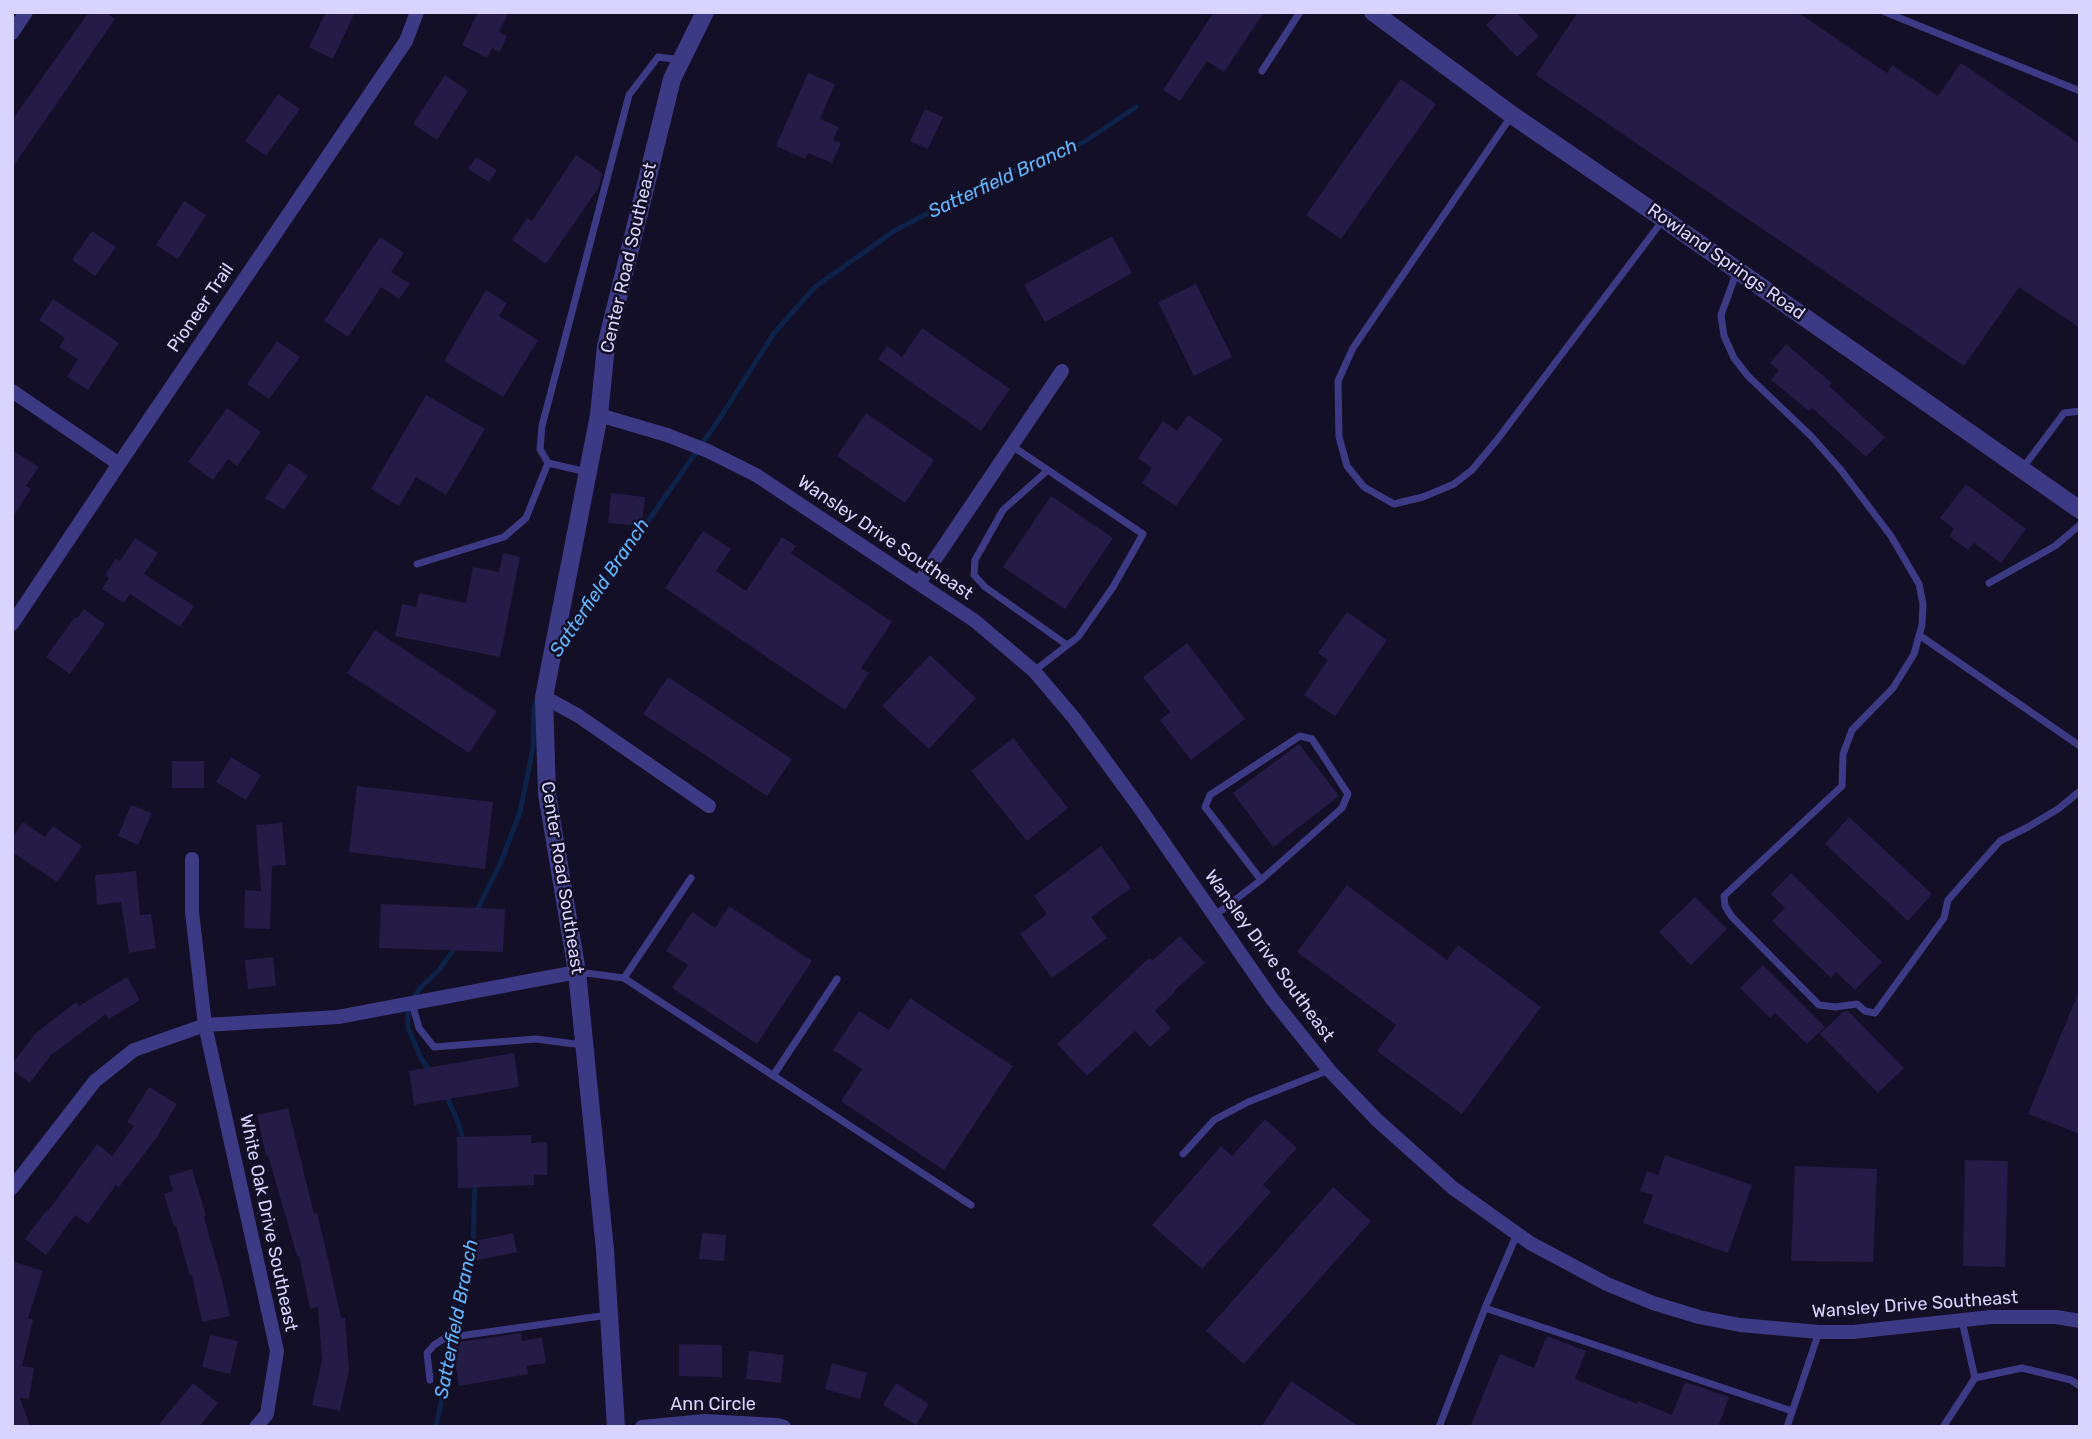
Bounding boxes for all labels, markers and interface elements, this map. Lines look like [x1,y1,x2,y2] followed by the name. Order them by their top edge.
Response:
[925,134,1081,224] water label: Satterfield Branch
[597,161,661,355] street label: Center Road Southeast
[1643,199,1809,325] street label: Rowland Springs Road
[163,259,239,357] street label: Pioneer Trail
[793,471,977,605] street label: Wansley Drive Southeast
[545,515,655,661] water label: Satterfield Branch
[536,780,588,976] street label: Center Road Southeast
[1199,866,1339,1046] street label: Wansley Drive Southeast
[234,1112,302,1334] street label: White Oak Drive Southeast
[430,1237,484,1401] water label: Satterfield Branch
[1811,1287,2019,1323] street label: Wansley Drive Southeast
[670,1394,756,1416] street label: Ann Circle

